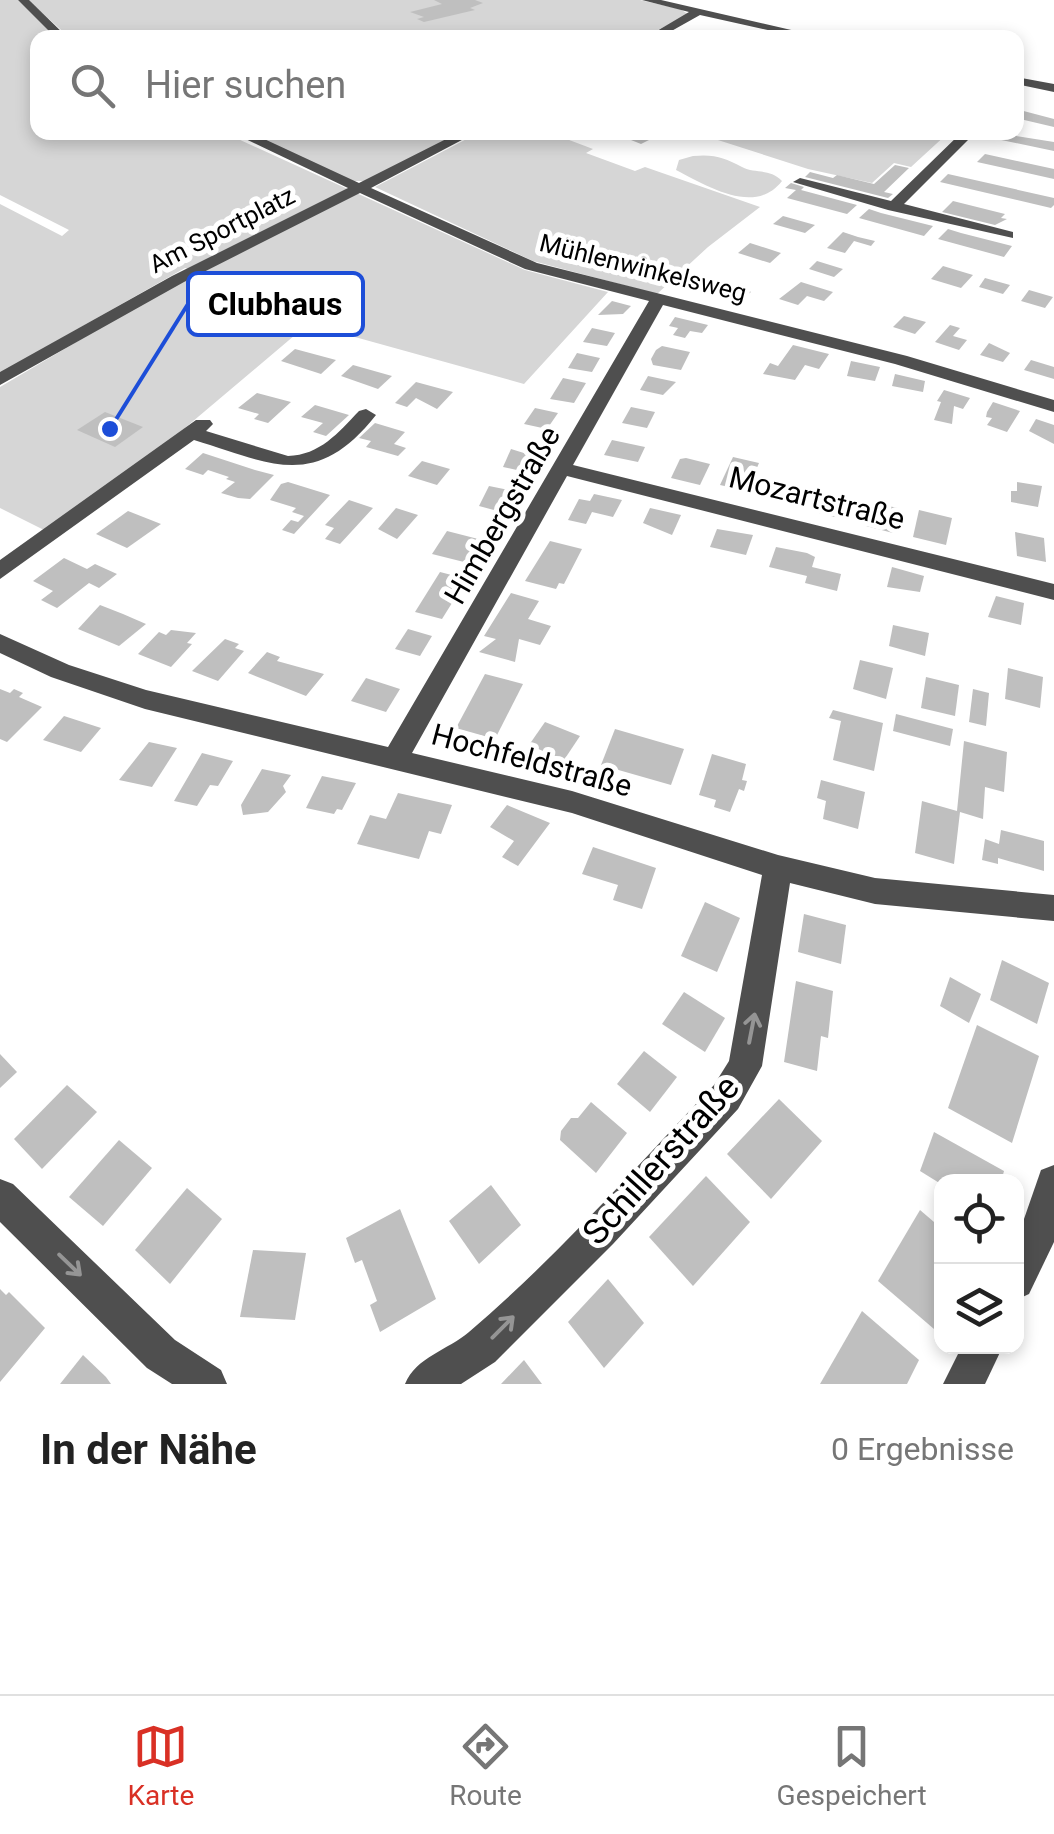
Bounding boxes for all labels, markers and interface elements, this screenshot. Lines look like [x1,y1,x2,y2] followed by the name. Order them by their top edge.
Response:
[30,30,1024,140] search box
[65,58,120,113] icon: search
[145,63,346,107] text: Hier suchen
[145,181,299,279] street label: Am Sportplatz
[537,228,749,308] street label: Mühlenwinkelsweg
[188,273,363,335] callout: Clubhaus
[208,285,342,323] text: Clubhaus
[437,420,567,610] street label: Himbergstraße
[725,459,909,537] street label: Mozartstraße
[428,716,636,804] street label: Hochfeldstraße
[743,1012,762,1045] one-way arrow
[574,1067,748,1253] street label: Schillerstraße
[934,1174,1024,1354] map controls
[934,1174,1024,1264] button: locate
[57,1253,82,1276] one-way arrow
[934,1264,1024,1354] button: layers
[490,1315,514,1339] one-way arrow
[40,1425,257,1474] text: In der Nähe
[831,1430,1014,1468] text: 0 Ergebnisse
[127,1719,194,1812] tab: Karte
[449,1719,522,1812] tab: Route
[777,1719,927,1812] tab: Gespeichert

